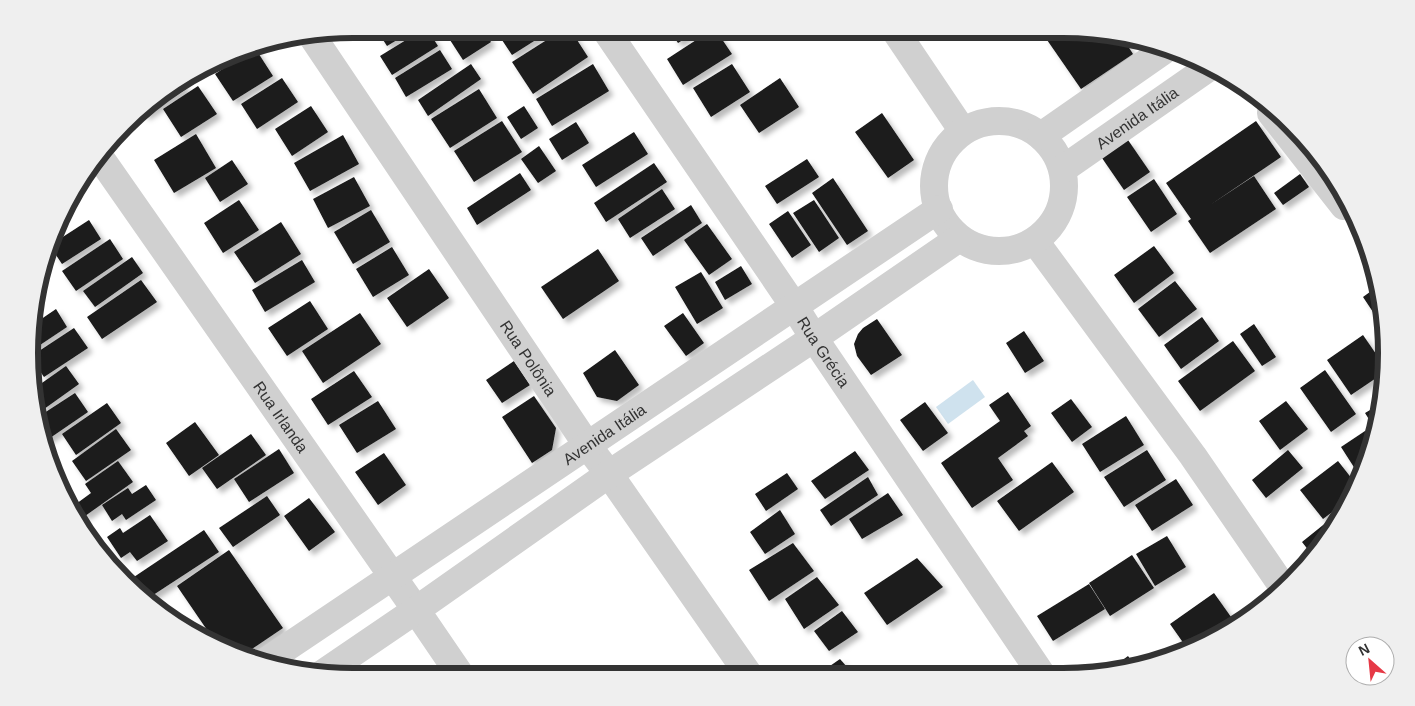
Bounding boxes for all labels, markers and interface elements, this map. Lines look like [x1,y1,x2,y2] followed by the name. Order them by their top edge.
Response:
[1093,84,1181,152] street label: Avenida Itália
[794,314,853,391] street label: Rua Grécia
[497,317,560,399] street label: Rua Polônia
[250,378,311,456] street label: Rua Irlanda
[560,401,649,468] street label: Avenida Itália
[1345,636,1395,686] north arrow
[1356,640,1372,659] text: N

